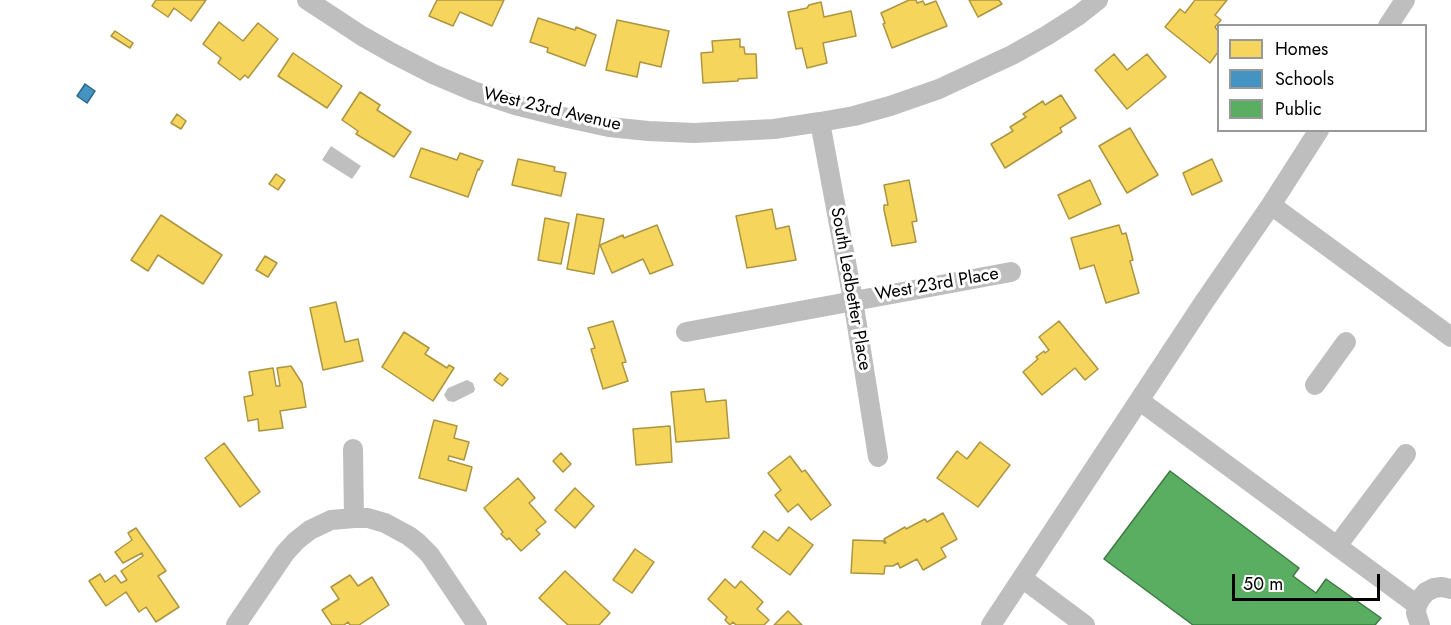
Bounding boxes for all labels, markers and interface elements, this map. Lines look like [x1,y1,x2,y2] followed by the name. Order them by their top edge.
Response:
[1217,24,1427,132] legend
[1275,36,1328,62] text: Homes
[1275,66,1334,92] text: Schools
[481,84,623,136] street label: West 23rd Avenue
[1275,96,1322,122] text: Public
[825,206,875,372] street label: South Ledbetter Place
[874,264,1000,306] street label: West 23rd Place
[1235,562,1384,600] scale bar
[1243,571,1283,597] text: 50 m

